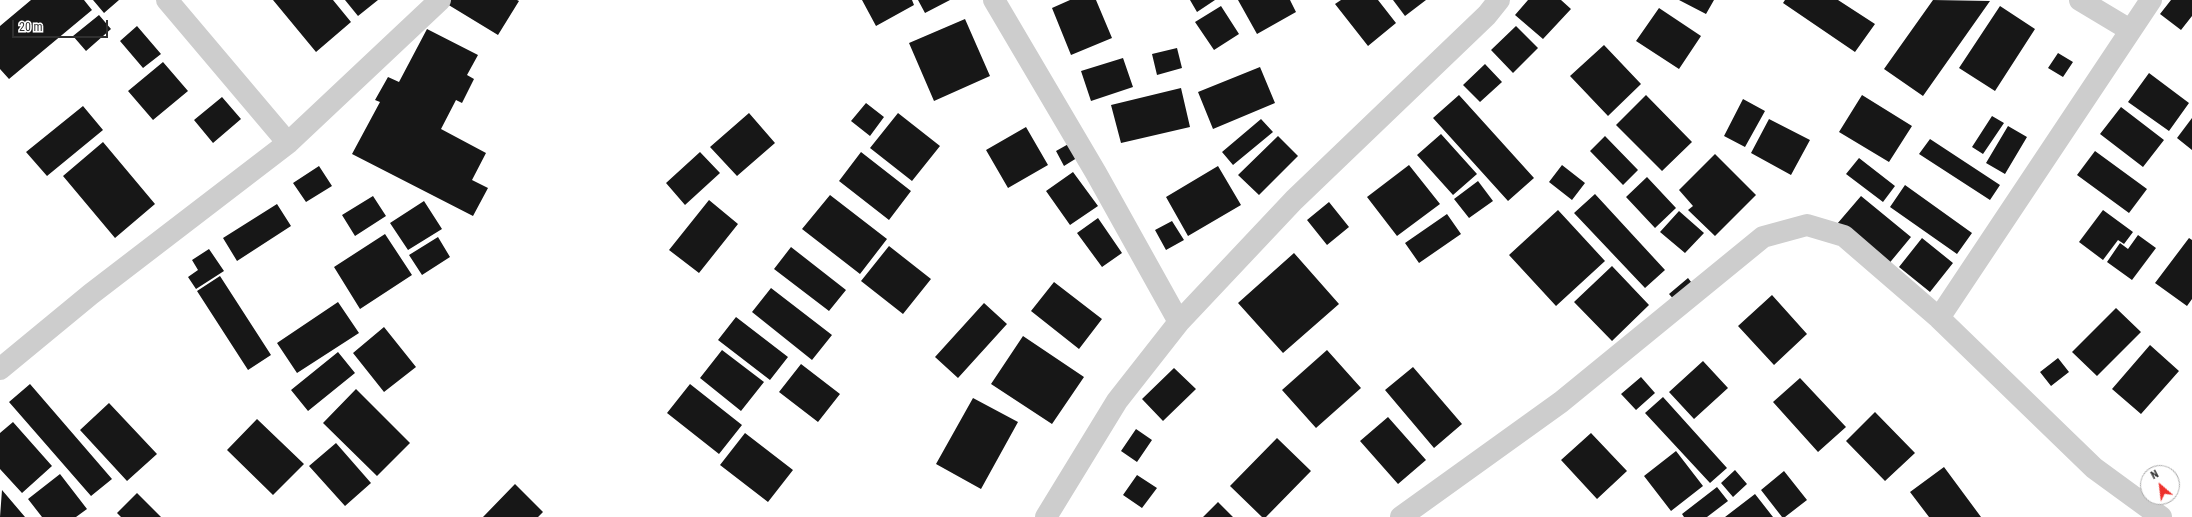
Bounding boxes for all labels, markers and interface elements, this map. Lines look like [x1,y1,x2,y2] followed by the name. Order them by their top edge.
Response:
[14,12,110,38] scale bar
[19,20,43,34] text: 20 m
[2140,465,2180,505] north arrow
[2149,468,2161,482] text: N

